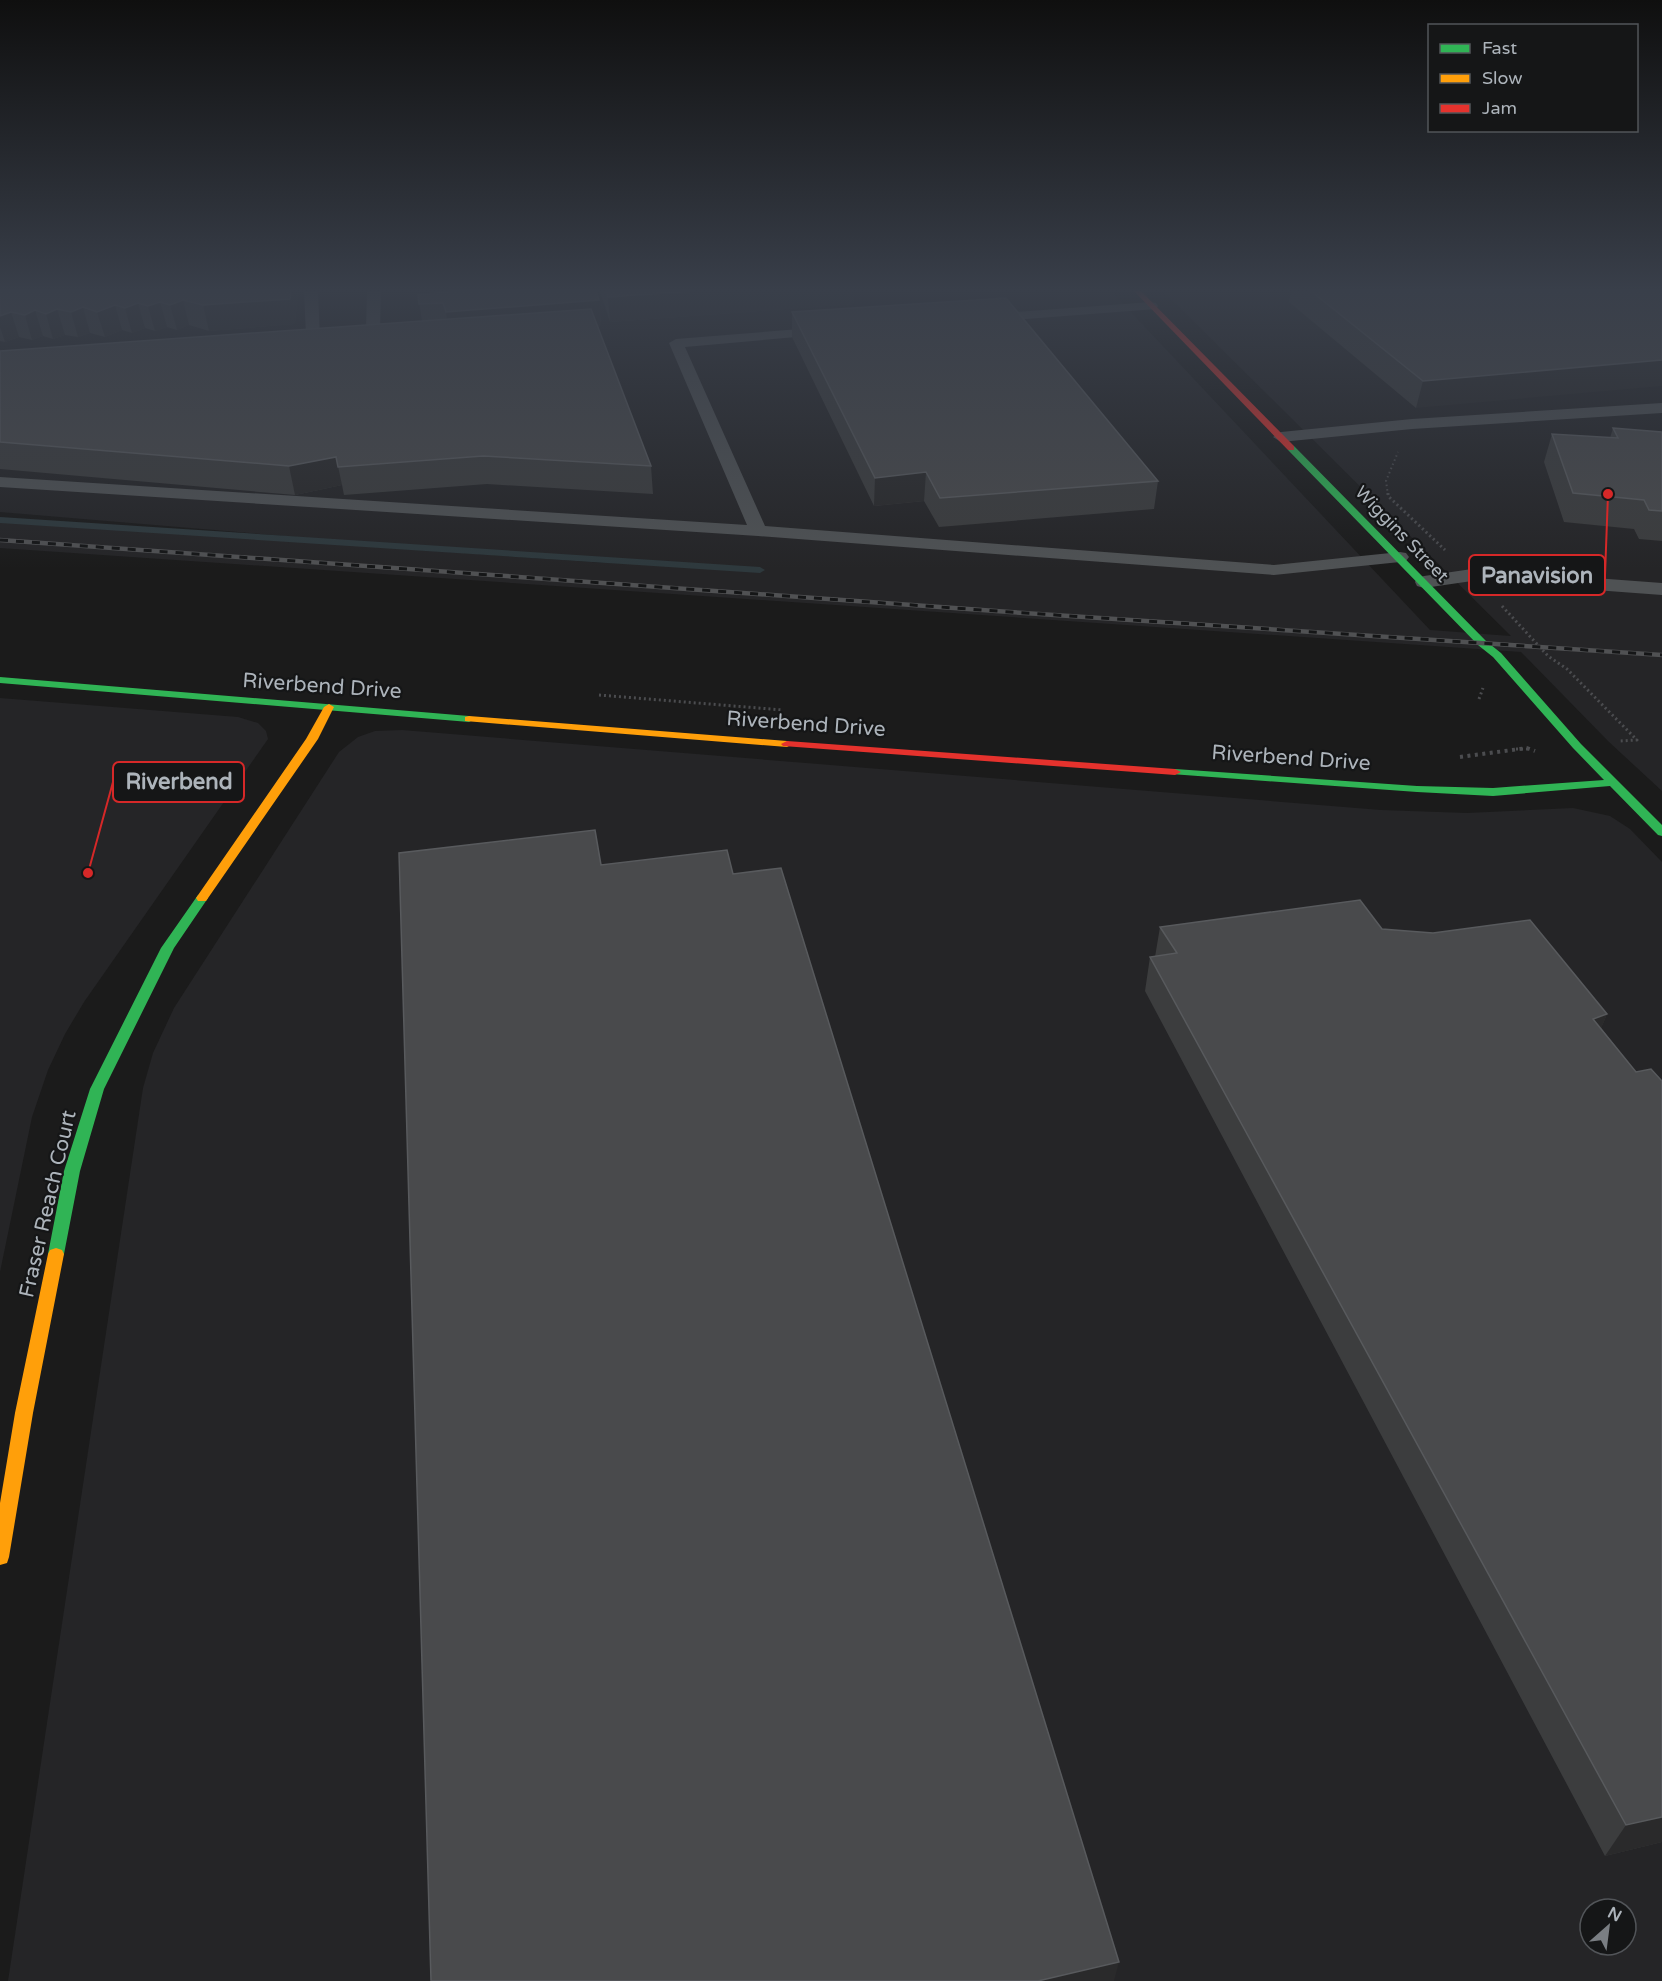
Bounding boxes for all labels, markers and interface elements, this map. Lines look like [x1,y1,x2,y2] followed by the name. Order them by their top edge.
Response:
[1428,24,1638,132] legend
[1482,37,1517,59] text: Fast
[1482,67,1523,89] text: Slow
[1482,97,1517,119] text: Jam
[1351,481,1454,587] street label: Wiggins Street
[1469,555,1605,595] callout: Panavision
[1481,563,1593,589] text: Panavision
[242,668,403,704] street label: Riverbend Drive
[726,706,887,742] street label: Riverbend Drive
[1211,740,1372,776] street label: Riverbend Drive
[113,762,244,802] callout: Riverbend
[125,769,233,795] text: Riverbend
[14,1108,82,1300] street label: Fraser Reach Court
[1578,1897,1638,1957] north arrow
[1604,1903,1625,1926] text: N

